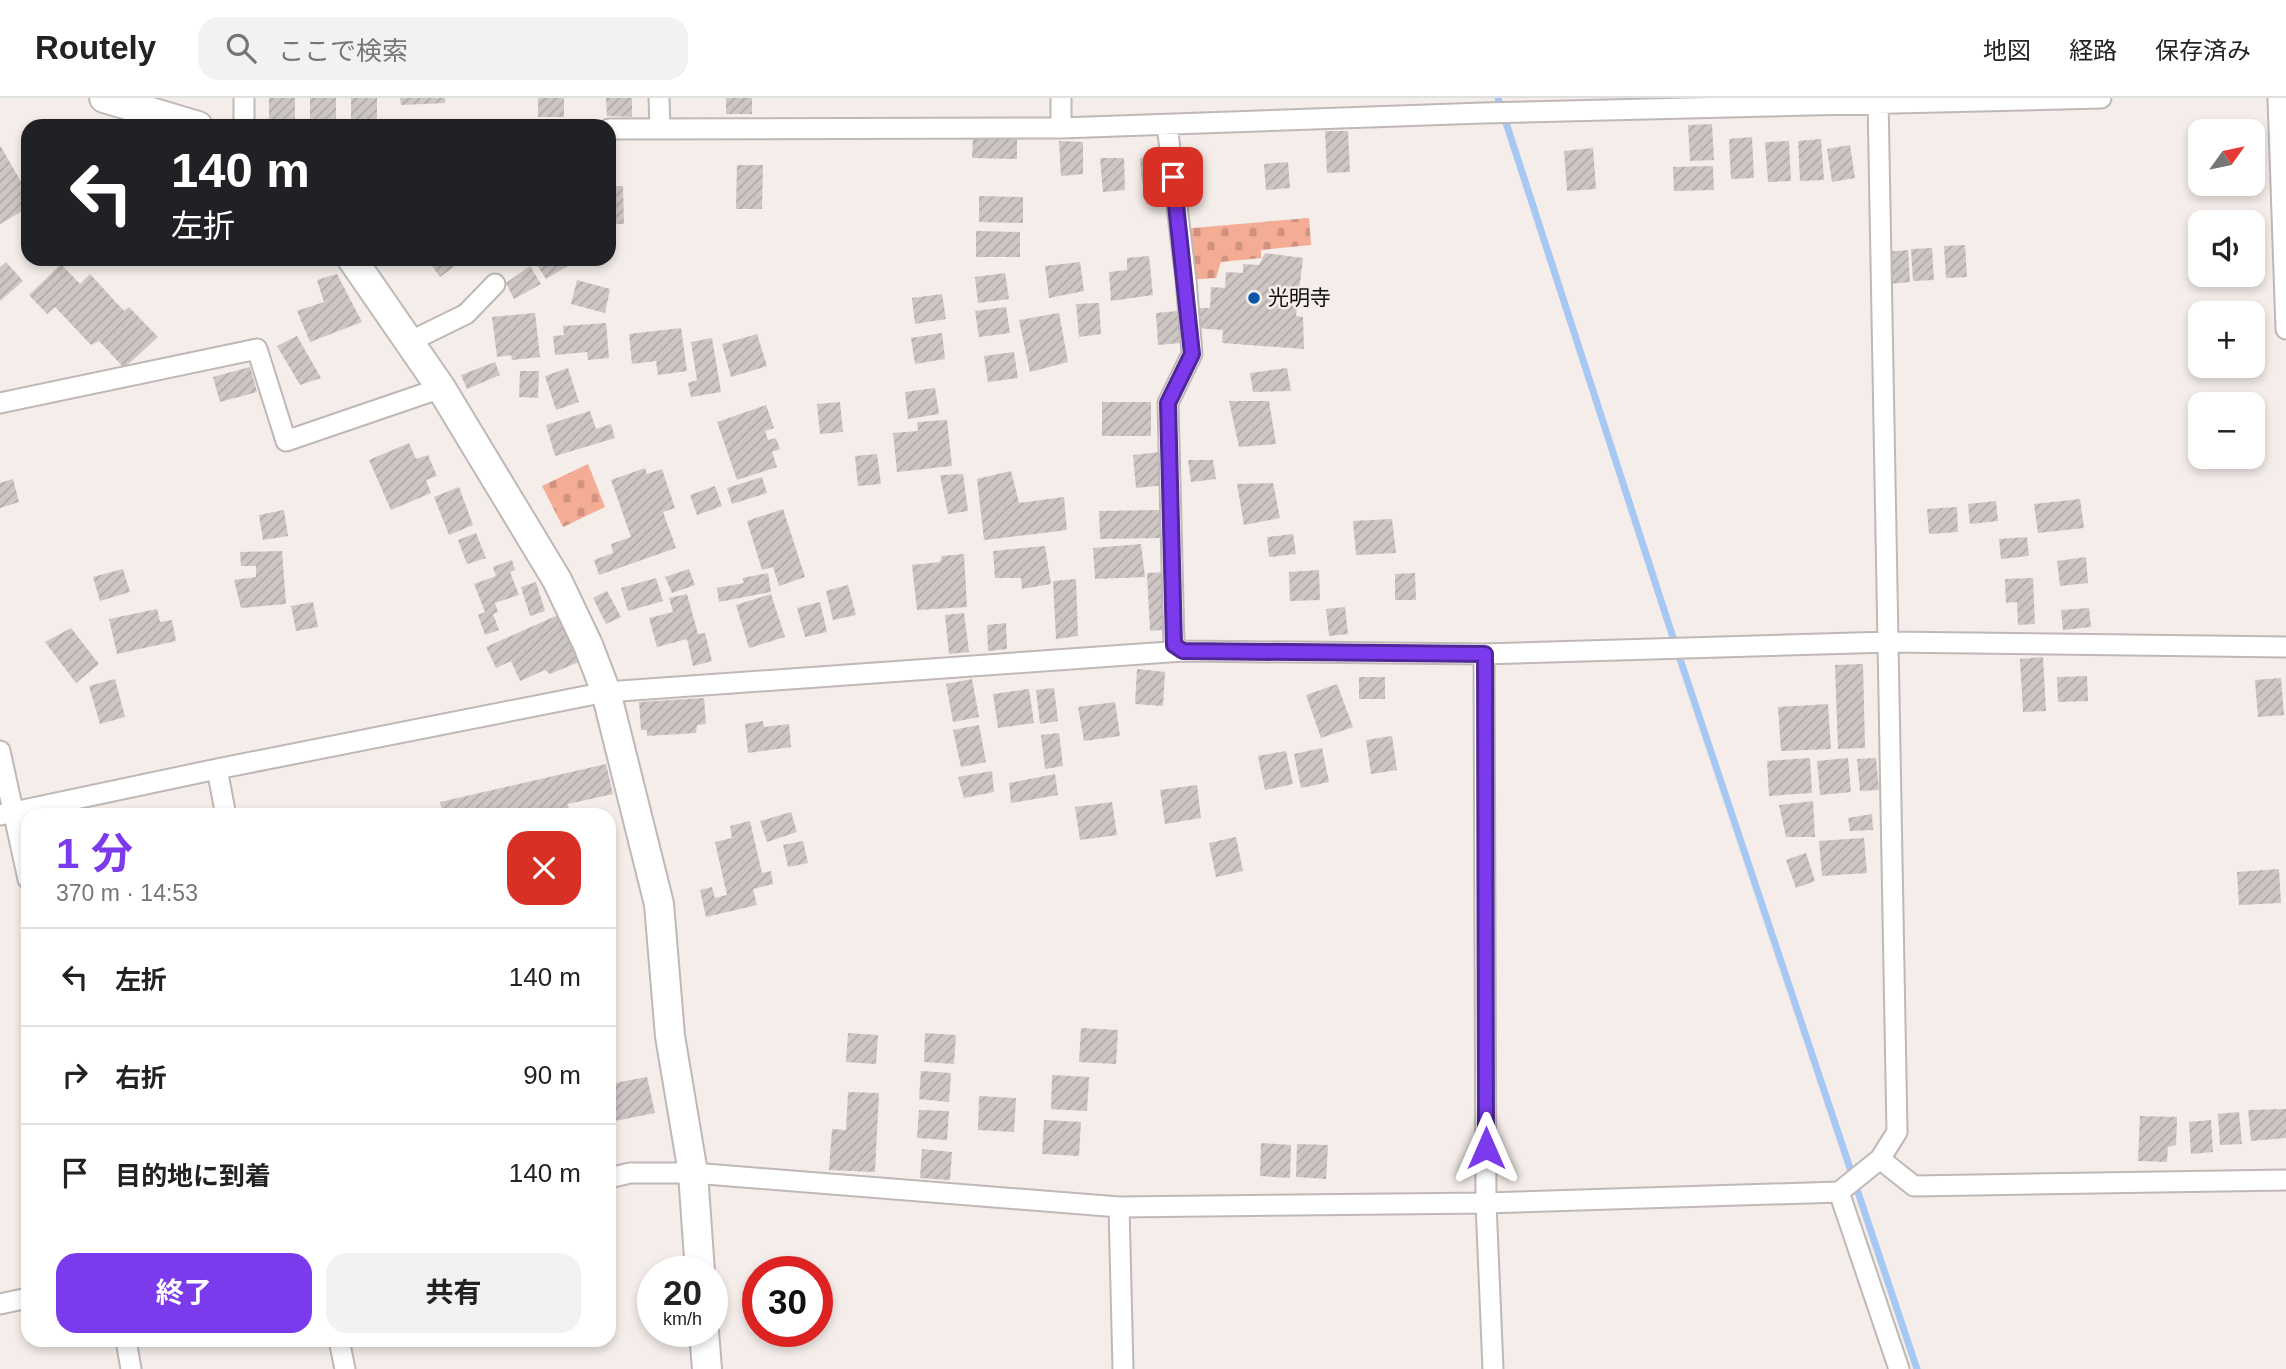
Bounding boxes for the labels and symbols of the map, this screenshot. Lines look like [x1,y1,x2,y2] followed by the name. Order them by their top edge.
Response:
[2188,119,2264,196] north arrow
[1143,147,1203,207] pin
[1268,286,1331,309] place label: 光明寺
[1246,290,1262,306] marker: 光明寺
[1449,1111,1523,1185] position arrow
[742,1256,833,1347] speed limit sign: 30

